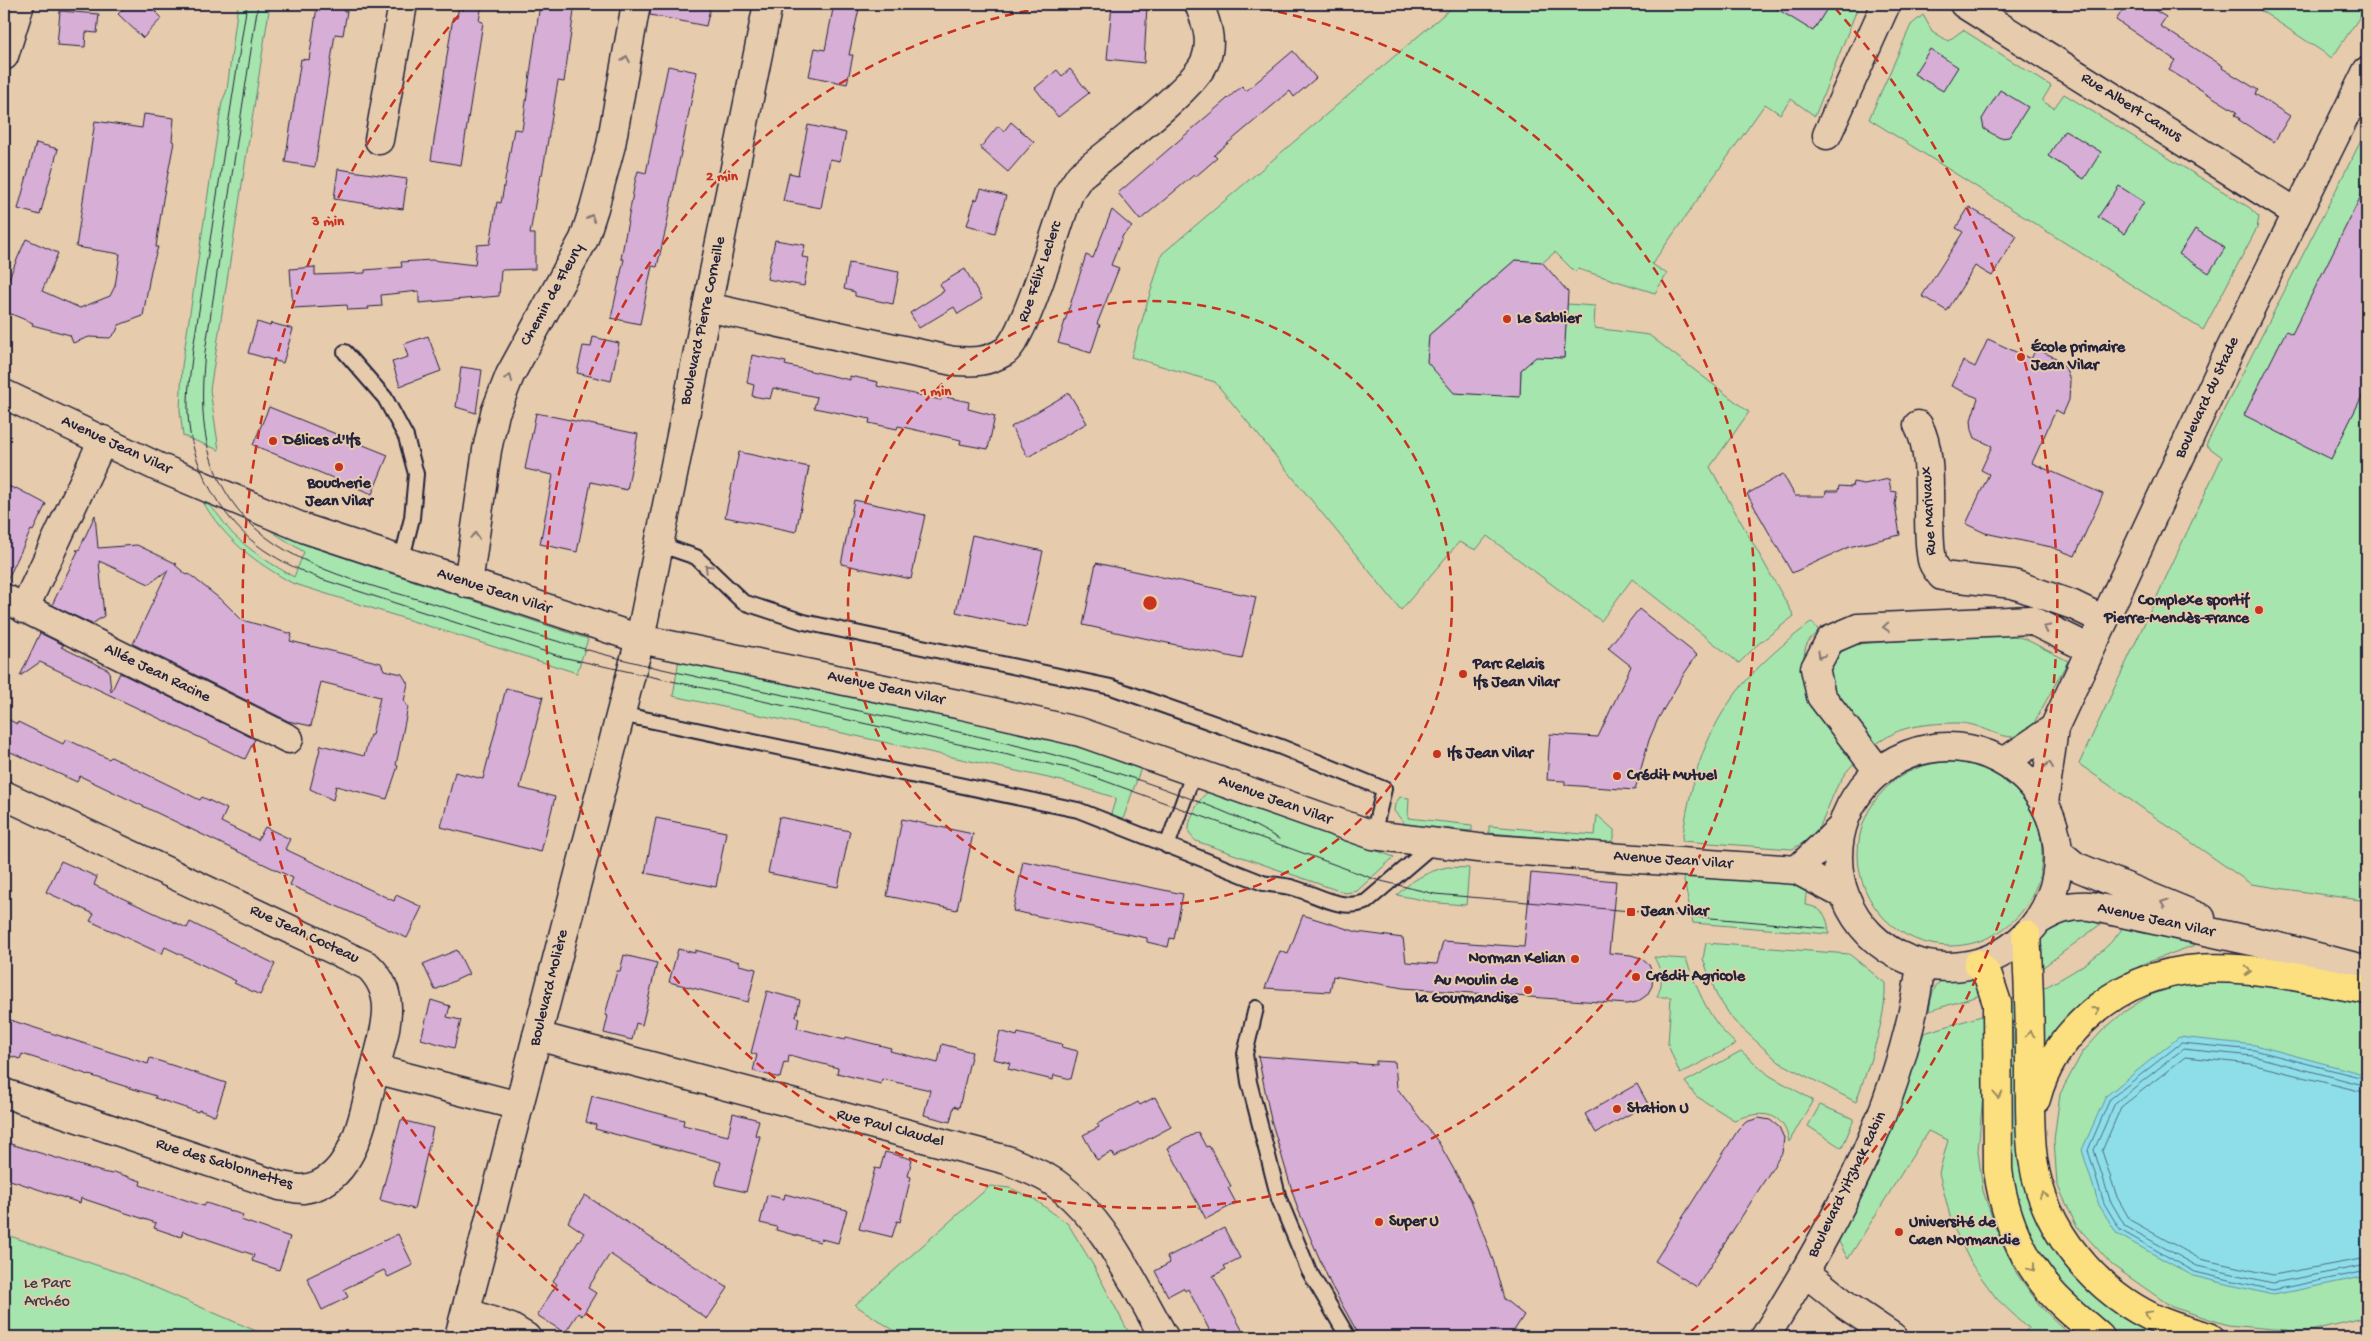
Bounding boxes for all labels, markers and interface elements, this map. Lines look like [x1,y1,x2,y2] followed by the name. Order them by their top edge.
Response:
[620,55,631,64] one-way arrow
[2077,69,2186,147] street label: Rue Albert Camus
[706,168,739,186] text: 2 min
[311,213,345,231] text: 3 min
[585,214,595,223] one-way arrow
[1015,218,1067,325] street label: Rue Félix Leclerc
[677,234,731,408] street label: Boulevard Pierre Corneille
[517,240,589,350] street label: Chemin de Fleury
[1517,310,1583,329] place label: Le Sablier
[1501,313,1513,325] marker: Le Sablier
[2171,334,2245,463] street label: Boulevard du Stade
[2030,338,2126,376] place label: École primaire Jean Vilar
[2015,351,2027,363] marker: École primaire Jean Vilar
[503,374,513,383] one-way arrow
[920,383,952,401] text: 1 min
[58,412,175,480] street label: Avenue Jean Vilar
[281,431,361,451] place label: Délices d'Ifs
[267,435,279,447] marker: Délices d'Ifs
[333,461,345,473] marker: Boucherie Jean Vilar
[1918,466,1942,556] street label: Rue Marivaux
[304,475,375,512] place label: Boucherie Jean Vilar
[469,532,480,540] one-way arrow
[434,565,555,620] street label: Avenue Jean Vilar
[704,565,713,574] one-way arrow
[2103,591,2251,629] place label: Complexe sportif Pierre-Mendès-France
[1141,594,1159,612] centre of rings
[2253,604,2265,616] marker: Complexe sportif Pierre-Mendès-France
[1882,621,1890,632] one-way arrow
[2043,624,2052,634] one-way arrow
[101,640,214,708] street label: Allée Jean Racine
[1817,650,1827,659] one-way arrow
[1472,656,1561,693] place label: Parc Relais Ifs Jean Vilar
[826,667,948,711] street label: Avenue Jean Vilar
[1457,668,1469,680] marker: Parc Relais Ifs Jean Vilar
[1447,744,1535,764] place label: Ifs Jean Vilar
[1431,748,1443,760] marker: Ifs Jean Vilar
[2043,761,2054,769] one-way arrow
[1626,767,1718,786] place label: Crédit Mutuel
[1611,770,1623,782] marker: Crédit Mutuel
[1216,772,1336,831] street label: Avenue Jean Vilar
[1613,847,1735,875] street label: Avenue Jean Vilar
[2096,899,2218,943] street label: Avenue Jean Vilar
[2161,899,2169,909] one-way arrow
[246,901,362,969] street label: Rue Jean Cocteau
[1640,903,1711,922] place label: Jean Vilar
[1625,906,1637,918] marker: Jean Vilar
[526,927,574,1049] street label: Boulevard Molière
[1468,950,1565,969] place label: Norman Kelian
[1569,953,1581,965] marker: Norman Kelian
[2244,965,2252,976] one-way arrow
[1645,968,1746,987] place label: Crédit Agricole
[1630,971,1642,983] marker: Crédit Agricole
[1414,972,1519,1009] place label: Au Moulin de la Gourmandise
[1522,984,1534,996] marker: Au Moulin de la Gourmandise
[2090,1006,2099,1015] one-way arrow
[2025,1030,2035,1038] one-way arrow
[1993,1092,2003,1099] one-way arrow
[1627,1100,1690,1119] place label: Station U
[1611,1103,1623,1115] marker: Station U
[834,1106,946,1152] street label: Rue Paul Claudel
[1804,1108,1892,1262] street label: Boulevard Yitzhak Rabin
[153,1135,296,1195] street label: Rue des Sablonnettes
[2038,1192,2048,1200] one-way arrow
[1389,1213,1440,1232] place label: Super U
[1908,1214,2020,1251] place label: Université de Caen Normandie
[1373,1216,1385,1228] marker: Super U
[1893,1226,1905,1238] marker: Université de Caen Normandie
[2027,1262,2035,1271] one-way arrow
[24,1275,71,1312] park label: Le Parc Archéo
[2144,1310,2153,1320] one-way arrow

